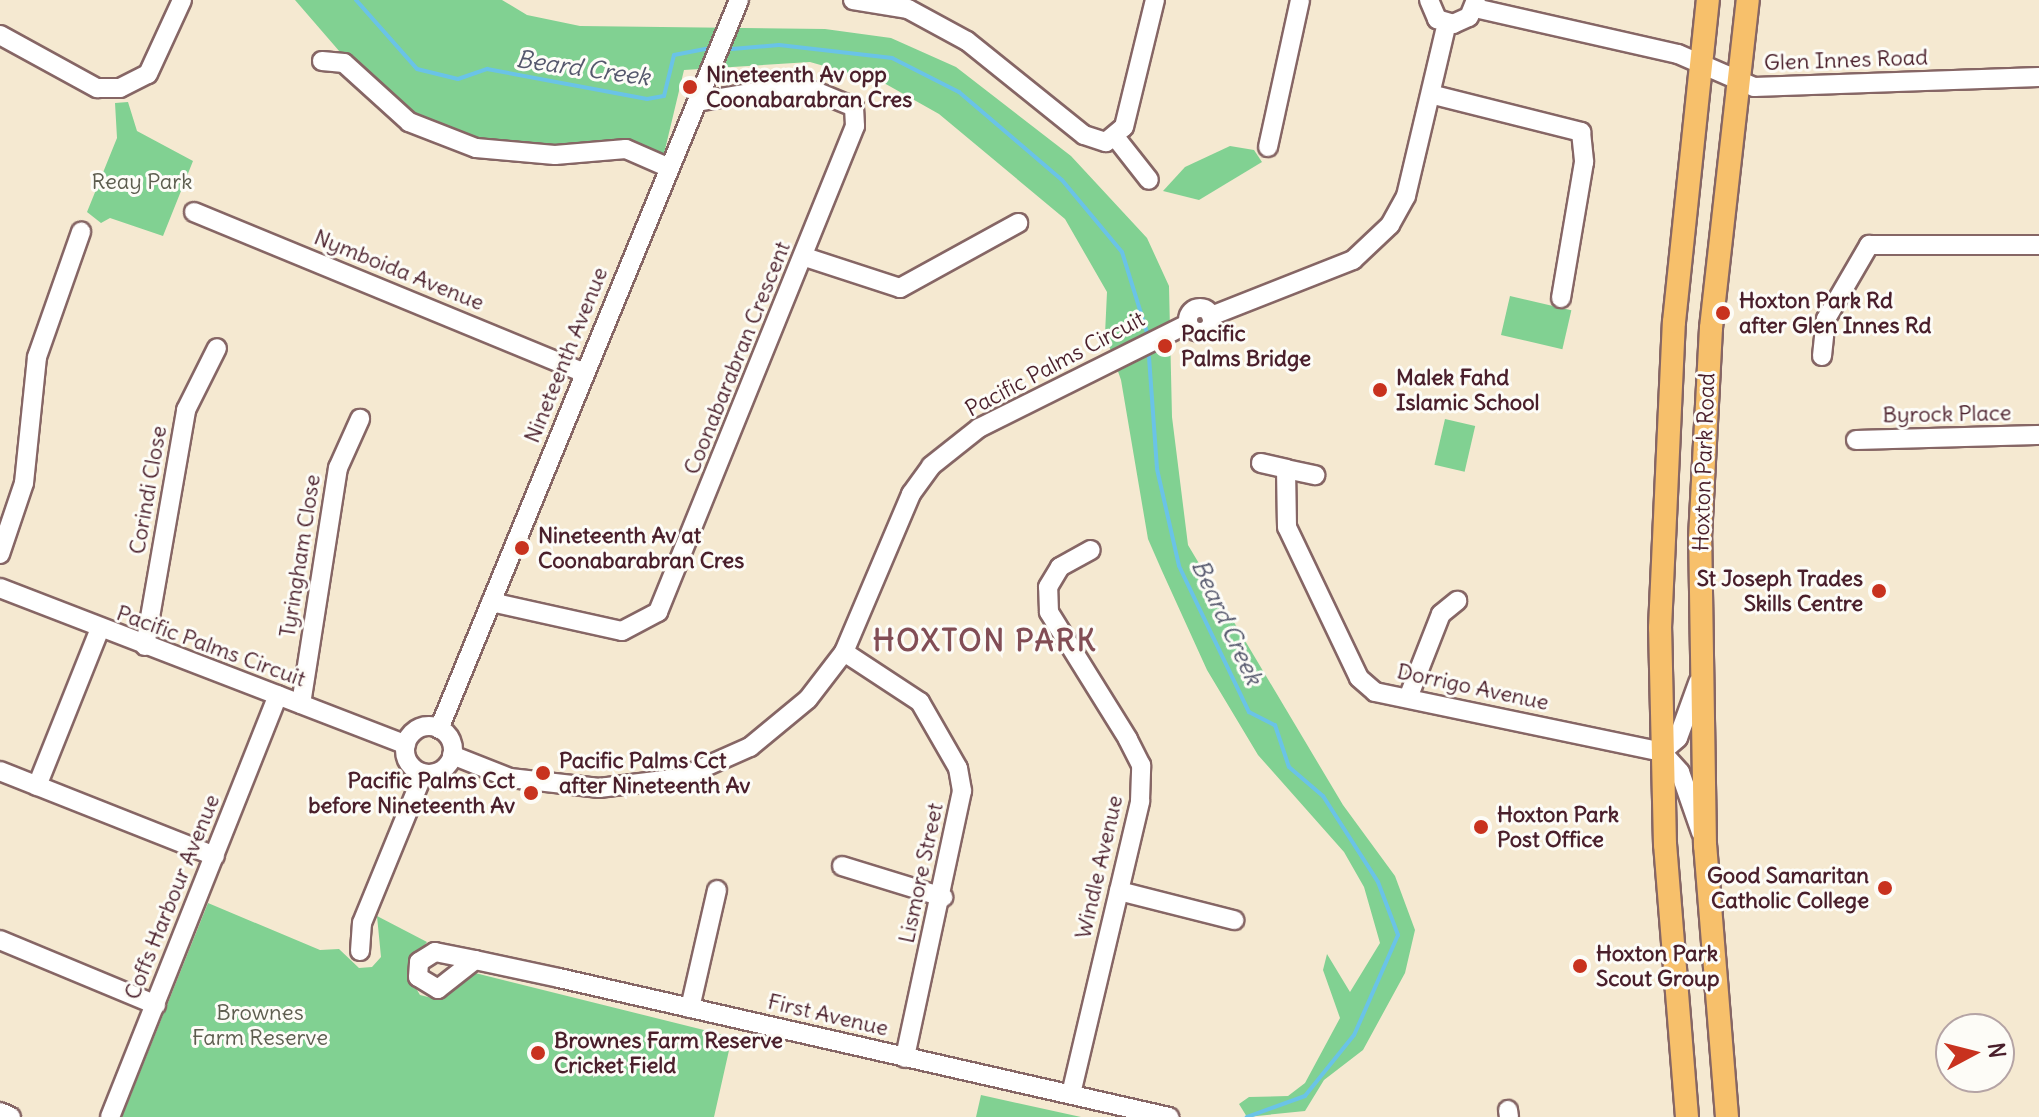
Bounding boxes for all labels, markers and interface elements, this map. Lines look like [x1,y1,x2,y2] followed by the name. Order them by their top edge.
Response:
[514,44,652,92] water label: Beard Creek
[1763,44,1929,76] street label: Glen Innes Road
[706,61,912,112] place label: Nineteenth Av opp Coonabarabran Cres
[681,78,699,96] marker: Nineteenth Av opp Coonabarabran Cres
[91,169,193,195] park label: Reay Park
[310,224,488,316] street label: Nymboida Avenue
[678,238,796,478] street label: Coonabarabran Crescent
[519,263,613,447] street label: Nineteenth Avenue
[1739,287,1931,338] place label: Hoxton Park Rd after Glen Innes Rd
[1714,304,1732,322] marker: Hoxton Park Rd after Glen Innes Rd
[961,306,1149,422] street label: Pacific Palms Circuit
[1181,320,1311,372] place label: Pacific Palms Bridge
[1156,337,1174,355] marker: Pacific Palms Bridge
[1396,364,1540,416] place label: Malek Fahd Islamic School
[1688,372,1720,552] street label: Hoxton Park Road
[1371,381,1389,399] marker: Malek Fahd Islamic School
[1882,400,2012,428] street label: Byrock Place
[124,424,172,556] street label: Corindi Close
[274,473,326,639] street label: Tyringham Close
[538,522,744,574] place label: Nineteenth Av at Coonabarabran Cres
[513,539,531,557] marker: Nineteenth Av at Coonabarabran Cres
[1186,555,1268,689] water label: Beard Creek
[1697,565,1863,616] place label: St Joseph Trades Skills Centre
[1870,582,1888,600] marker: St Joseph Trades Skills Centre
[113,600,309,692] street label: Pacific Palms Circuit
[873,622,1097,658] district label: HOXTON PARK
[1395,658,1551,716] street label: Dorrigo Avenue
[559,747,750,798] place label: Pacific Palms Cct after Nineteenth Av
[534,764,552,782] marker: Pacific Palms Cct after Nineteenth Av
[308,767,515,818] place label: Pacific Palms Cct before Nineteenth Av
[522,784,540,802] marker: Pacific Palms Cct before Nineteenth Av
[119,791,225,1003] street label: Coffs Harbour Avenue
[1070,793,1128,941] street label: Windle Avenue
[893,800,949,946] street label: Lismore Street
[1497,801,1619,852] place label: Hoxton Park Post Office
[1472,818,1490,836] marker: Hoxton Park Post Office
[1707,862,1869,914] place label: Good Samaritan Catholic College
[1876,879,1894,897] marker: Good Samaritan Catholic College
[1596,940,1720,992] place label: Hoxton Park Scout Group
[1571,957,1589,975] marker: Hoxton Park Scout Group
[765,988,891,1042] street label: First Avenue
[192,999,328,1050] park label: Brownes Farm Reserve
[1935,1013,2015,1093] north arrow
[554,1027,783,1078] place label: Brownes Farm Reserve Cricket Field
[1982,1041,2012,1060] text: N
[529,1044,547,1062] marker: Brownes Farm Reserve Cricket Field

